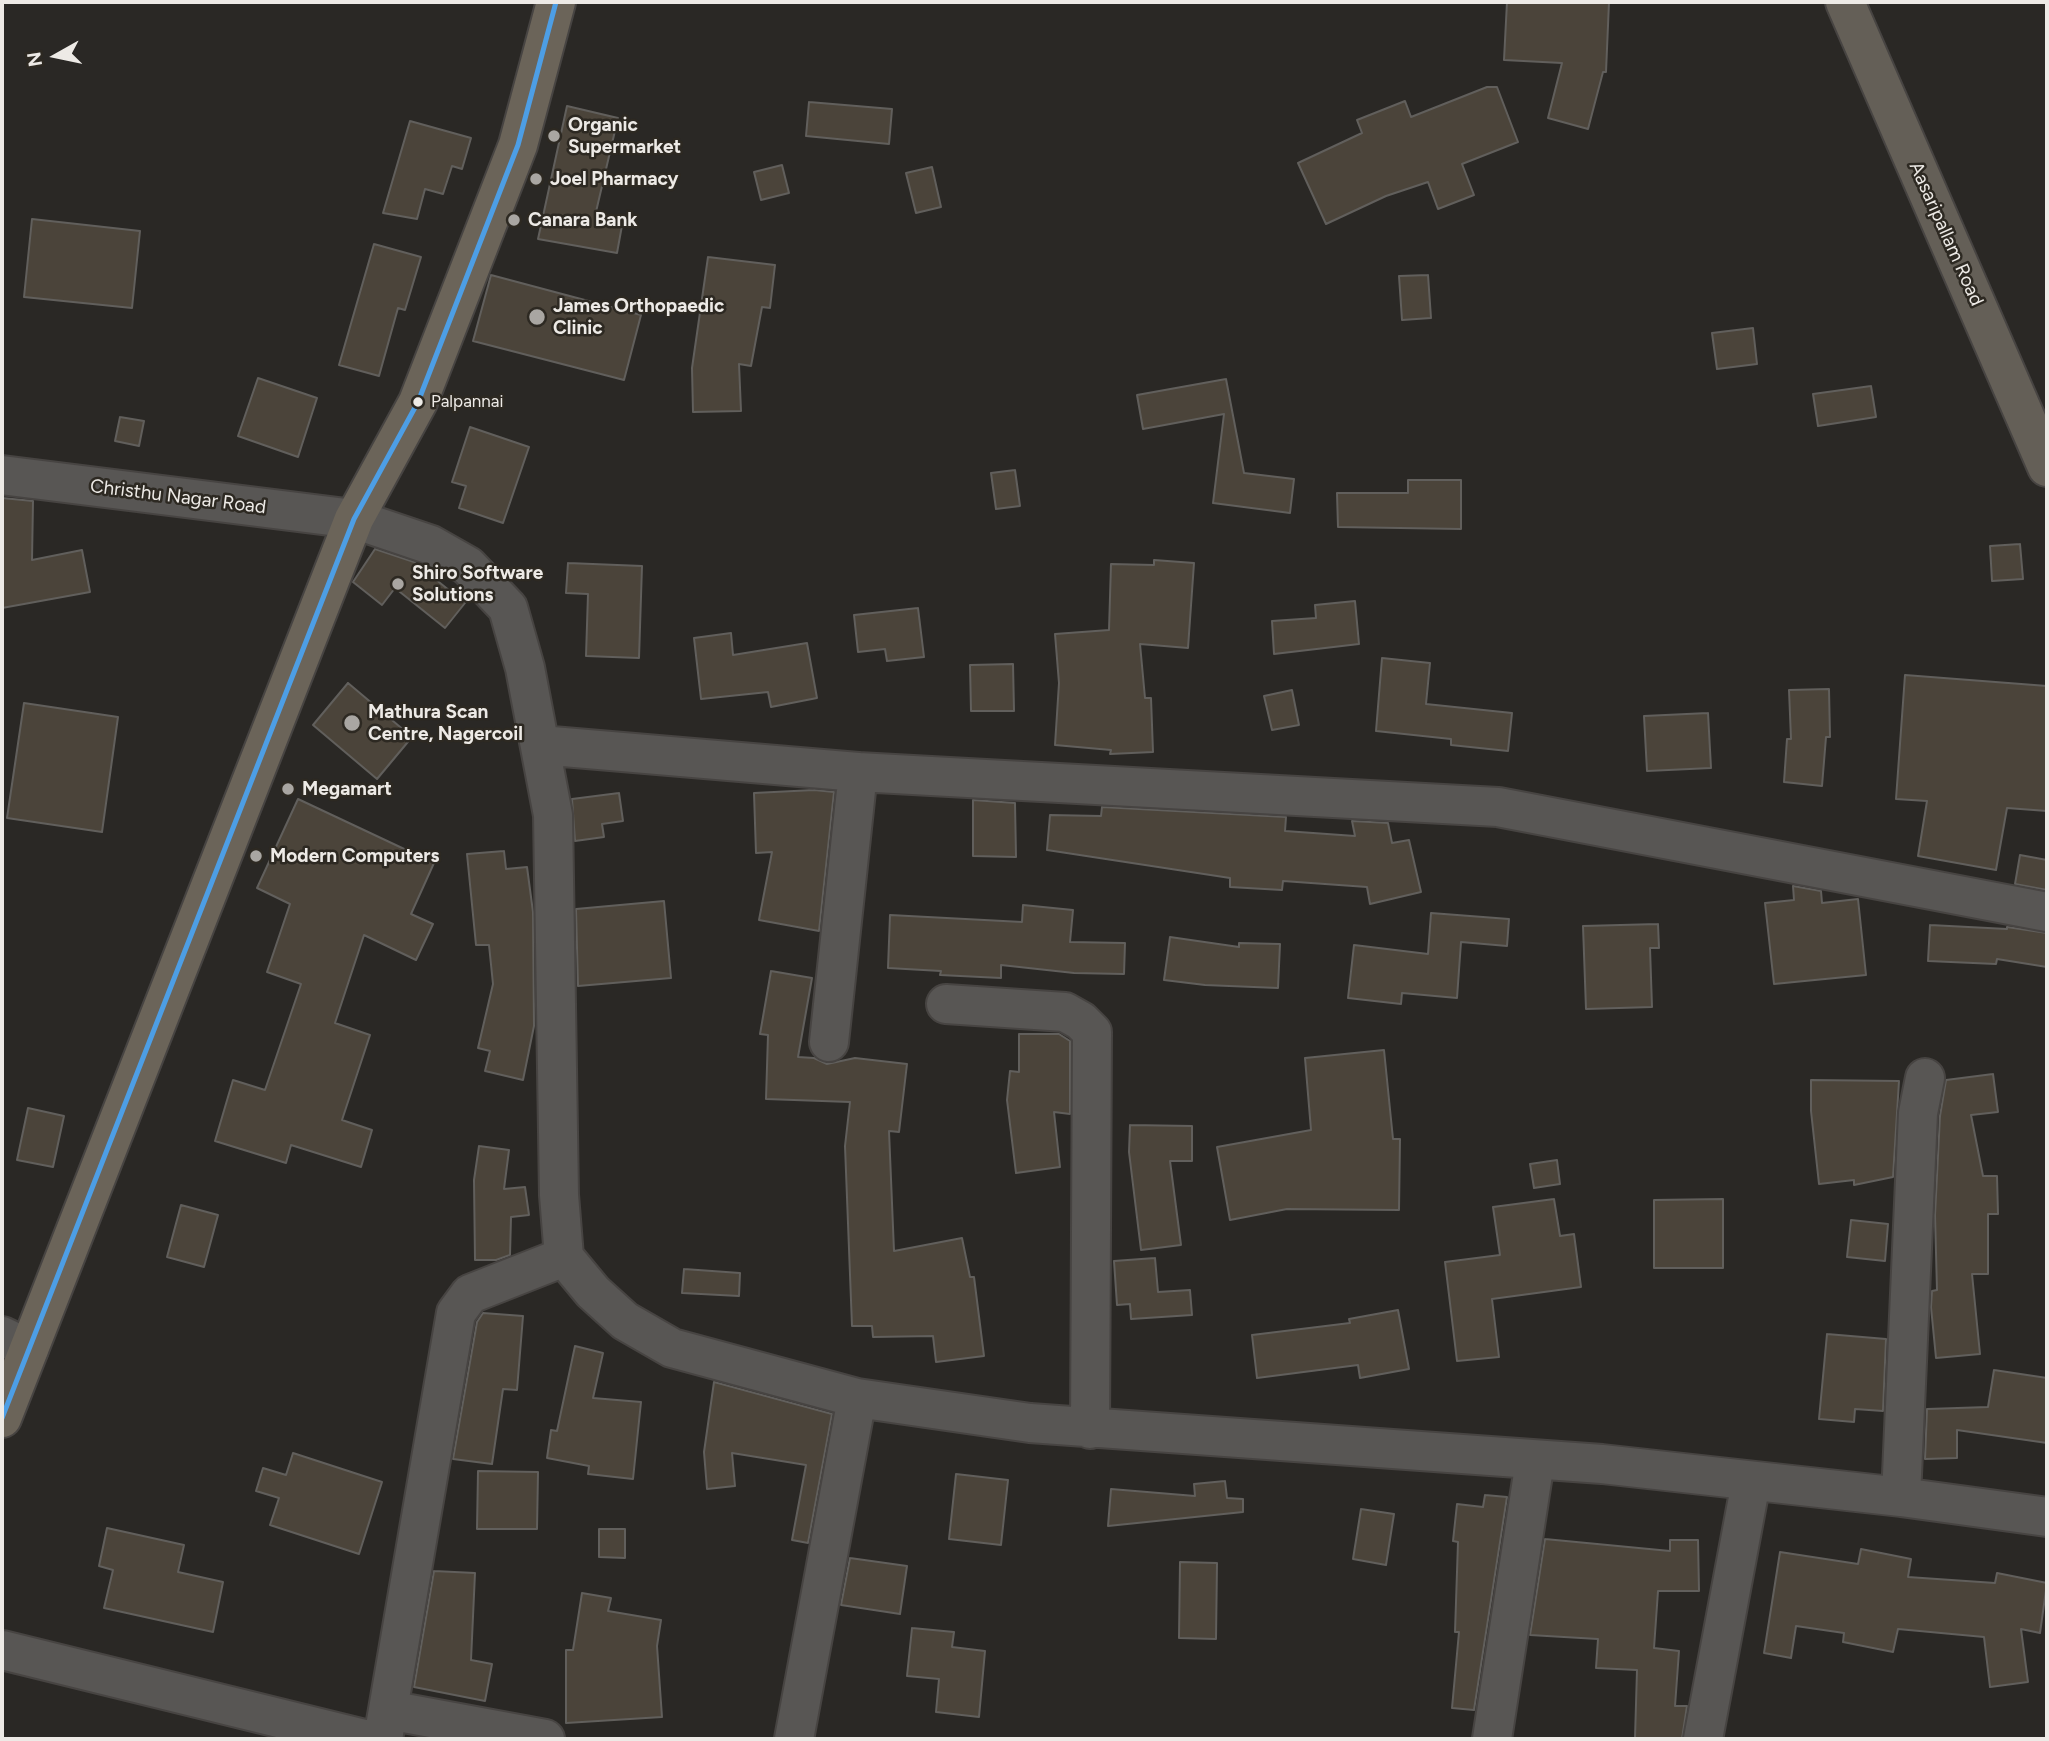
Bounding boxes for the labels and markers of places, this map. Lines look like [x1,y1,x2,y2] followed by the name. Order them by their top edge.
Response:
[568,114,681,158] place label: Organic Supermarket
[546,128,562,144] marker: Organic Supermarket
[550,168,678,190] place label: Joel Pharmacy
[528,171,544,187] marker: Joel Pharmacy
[528,209,637,231] place label: Canara Bank
[506,212,522,228] marker: Canara Bank
[553,295,724,339] place label: James Orthopaedic Clinic
[527,307,547,327] marker: James Orthopaedic Clinic
[431,392,503,412] place label: Palpannai
[411,395,425,409] marker: Palpannai
[412,562,543,606] place label: Shiro Software Solutions
[390,576,406,592] marker: Shiro Software Solutions
[368,701,523,745] place label: Mathura Scan Centre, Nagercoil
[342,713,362,733] marker: Mathura Scan Centre, Nagercoil
[302,778,392,800] place label: Megamart
[280,781,296,797] marker: Megamart
[270,845,439,867] place label: Modern Computers
[248,848,264,864] marker: Modern Computers

